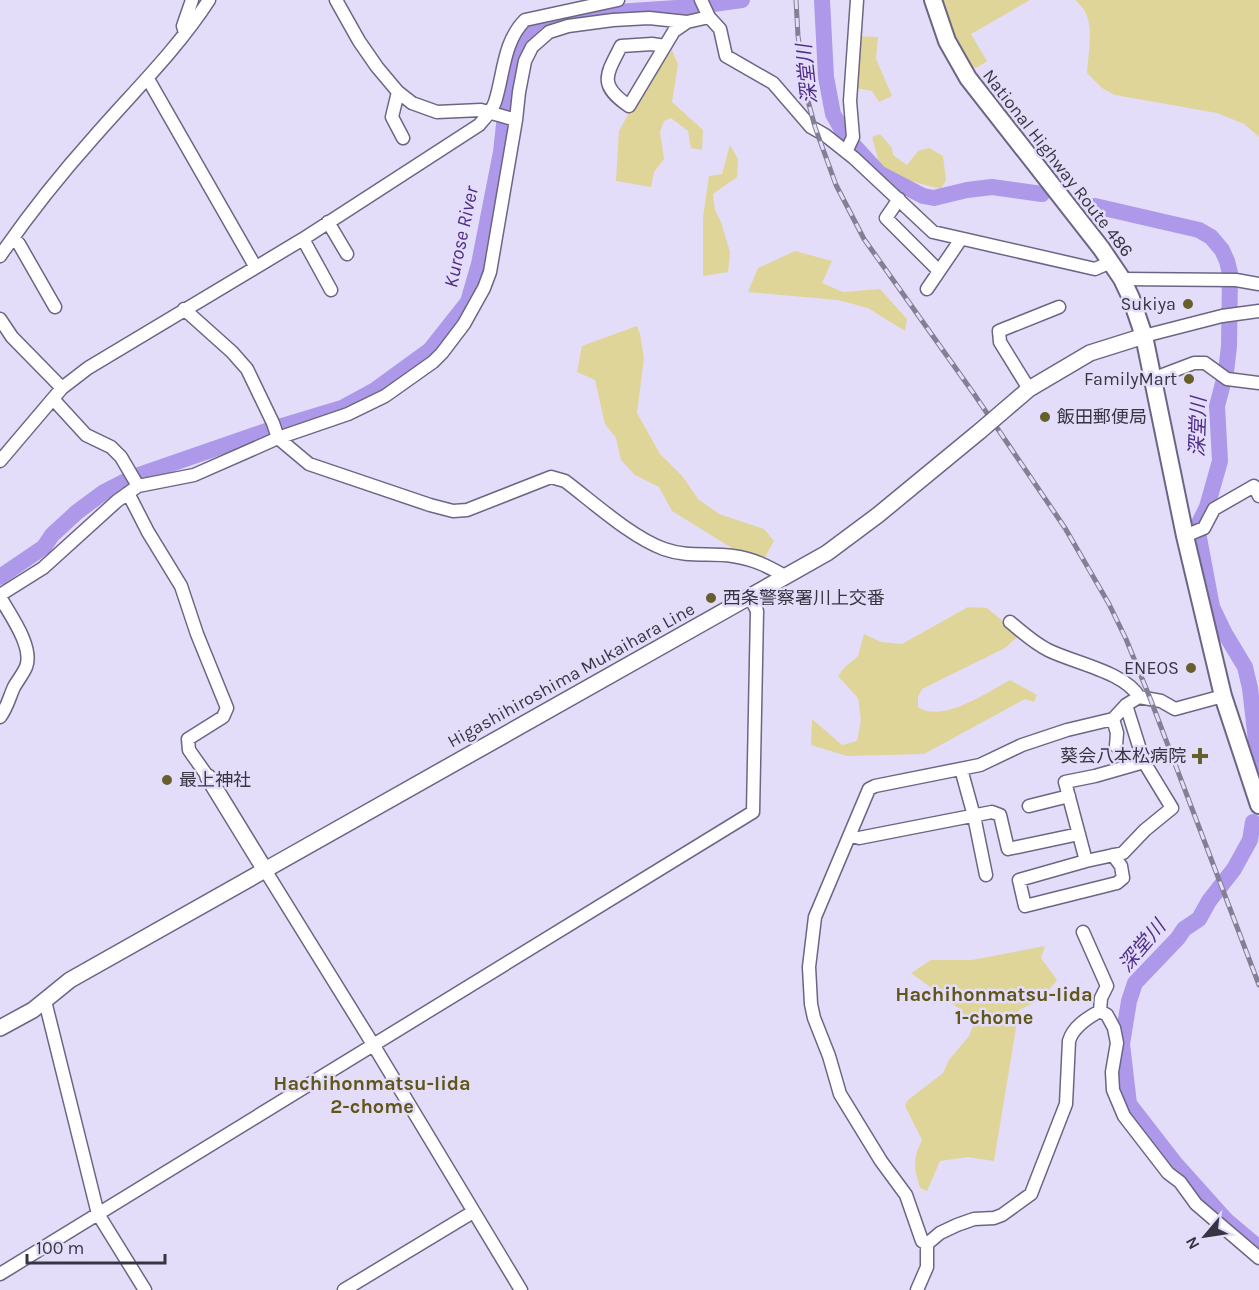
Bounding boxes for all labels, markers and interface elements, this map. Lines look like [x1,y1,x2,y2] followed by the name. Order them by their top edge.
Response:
[792,41,822,105] water label: 深堂川
[978,65,1138,261] street label: National Highway Route 486
[439,183,483,290] water label: Kurose River
[1120,293,1176,315] place label: Sukiya
[1181,297,1195,311] marker: Sukiya
[1084,368,1177,390] place label: FamilyMart
[1182,372,1196,386] marker: FamilyMart
[1185,395,1211,457] water label: 深堂川
[1057,406,1147,428] place label: 飯田郵便局
[1038,410,1052,424] marker: 飯田郵便局
[723,587,885,609] place label: 西条警察署川上交番
[704,591,718,605] marker: 西条警察署川上交番
[444,598,698,752] street label: Higashihiroshima Mukaihara Line
[1124,657,1179,679] place label: ENEOS
[1184,661,1198,675] marker: ENEOS
[1060,745,1186,767] place label: 葵会八本松病院
[1191,747,1209,765] marker: 葵会八本松病院
[179,769,251,791] place label: 最上神社
[160,773,174,787] marker: 最上神社
[1114,914,1171,976] water label: 深堂川
[895,983,1093,1029] district label: Hachihonmatsu-Iida 1-chome
[273,1072,471,1118] district label: Hachihonmatsu-Iida 2-chome
[1175,1206,1235,1266] north arrow
[27,1227,165,1265] scale bar
[1181,1233,1203,1253] text: N
[36,1237,84,1259] text: 100 m

